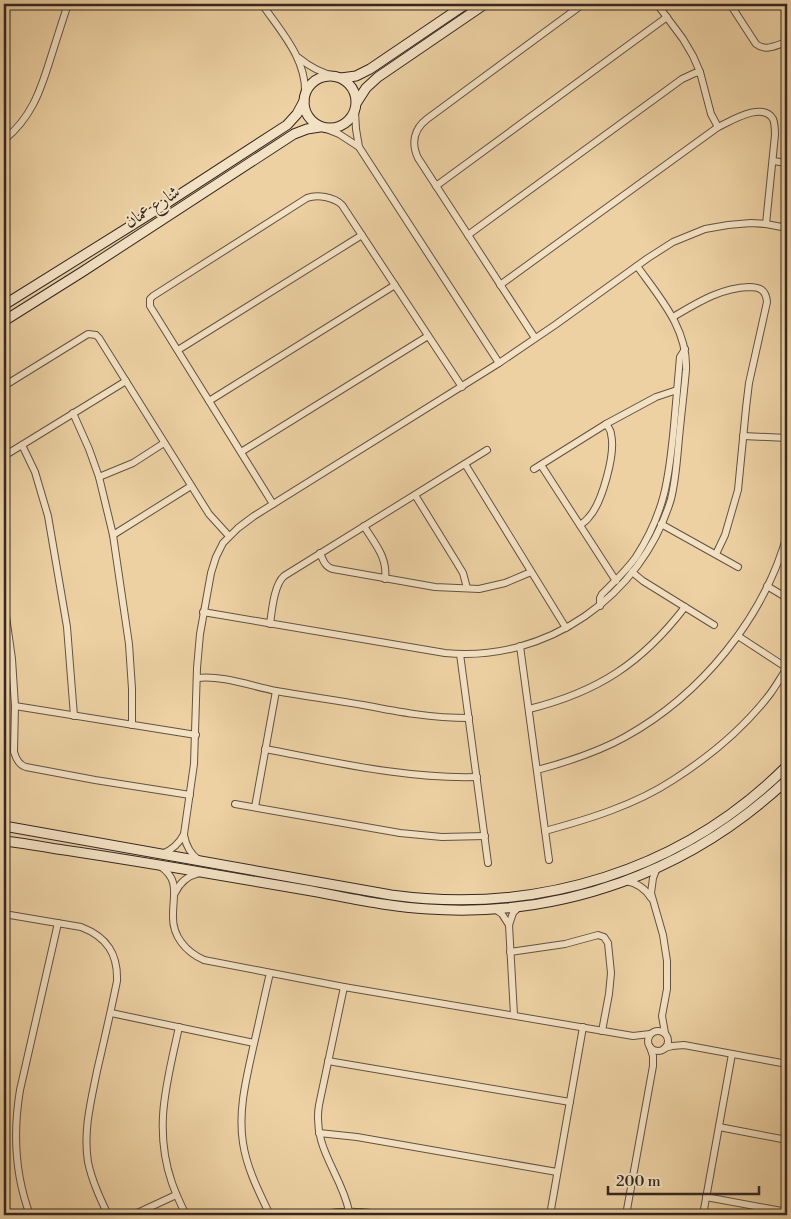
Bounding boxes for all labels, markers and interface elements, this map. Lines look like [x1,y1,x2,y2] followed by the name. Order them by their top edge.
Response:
[120,180,186,236] street label: شارع عمان
[608,1164,760,1196] scale bar
[616,1172,661,1191] text: 200 m

